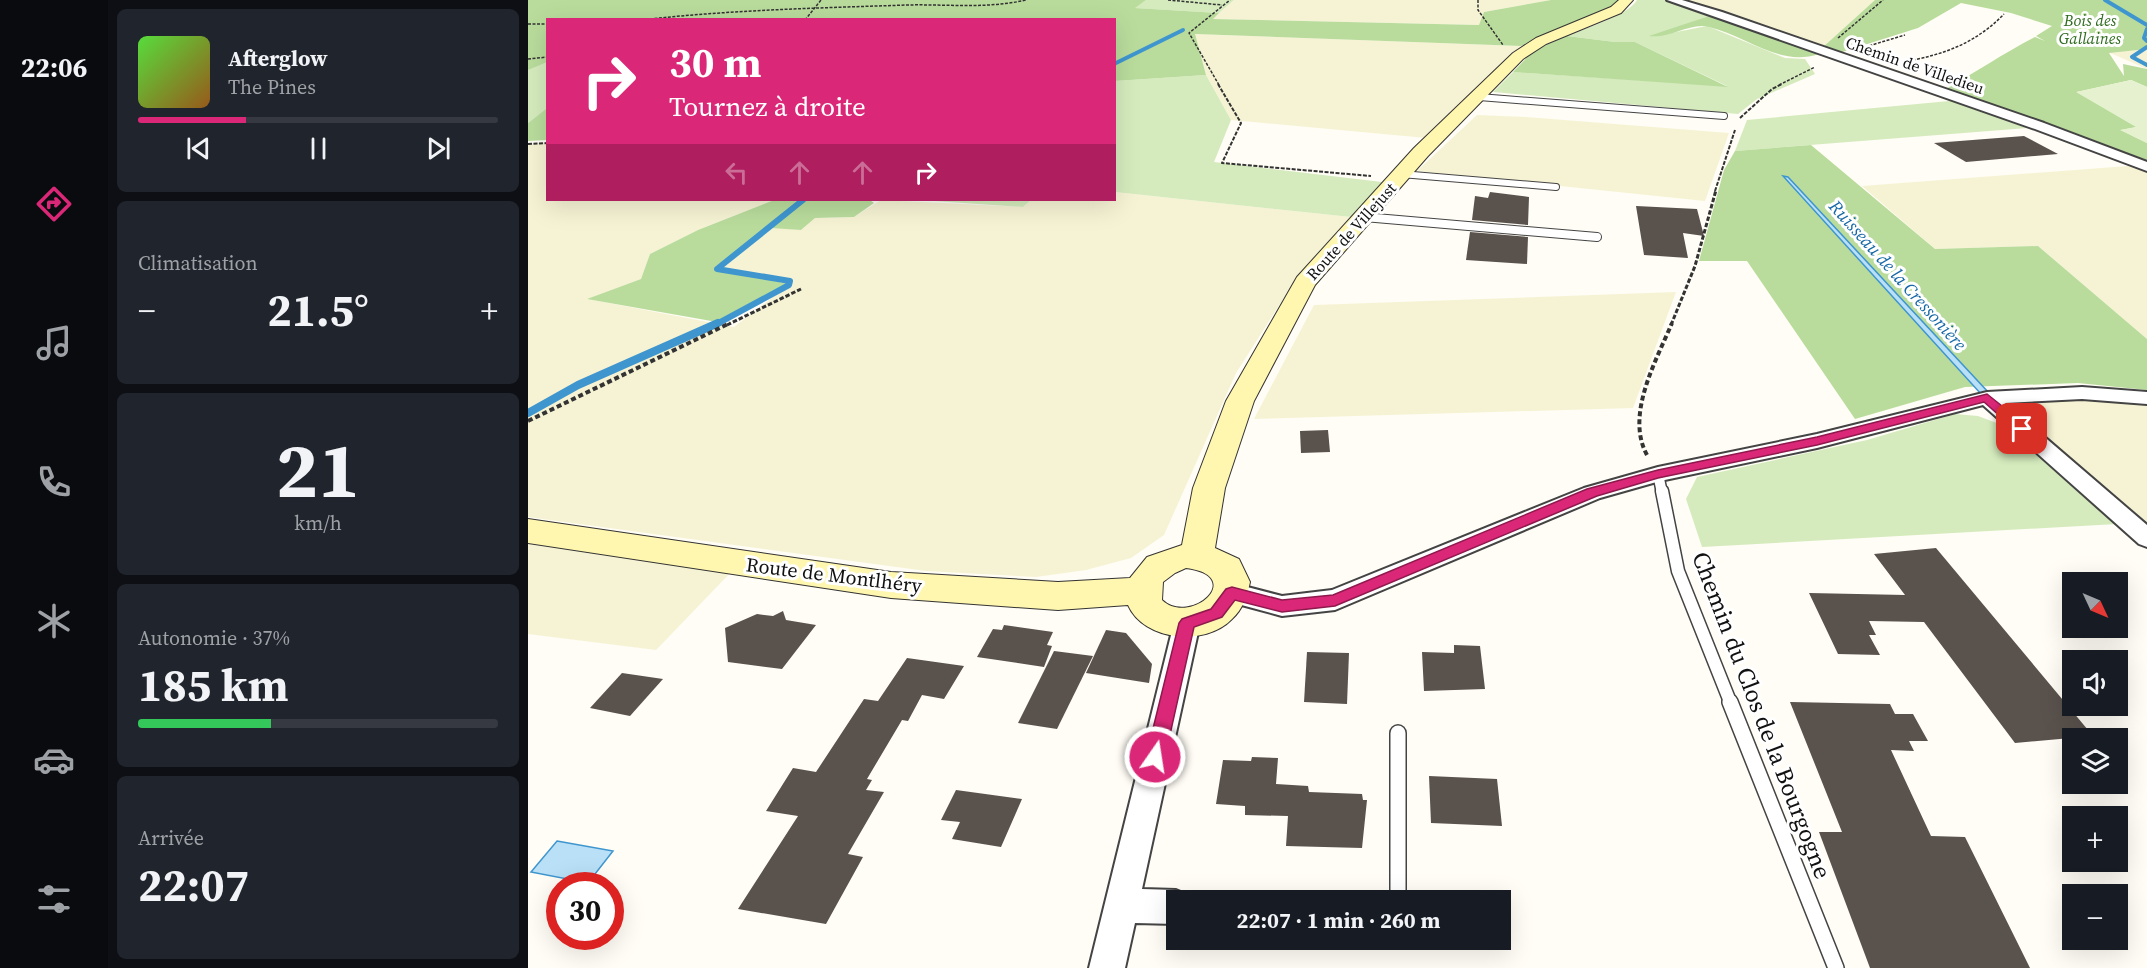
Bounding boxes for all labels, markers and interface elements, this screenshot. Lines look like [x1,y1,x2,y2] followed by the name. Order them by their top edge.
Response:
[2059,9,2121,49] park label: Bois des Gallaines
[1843,31,1987,99] street label: Chemin de Villedieu
[669,33,762,91] text: 30 m
[570,42,648,120] icon: right
[228,43,328,73] text: Afterglow
[21,49,87,86] text: 22:06
[228,73,316,101] text: The Pines
[669,88,866,125] text: Tournez à droite
[182,132,215,165] icon: previous
[302,132,335,165] icon: pause
[422,132,455,165] icon: next
[720,156,753,189] icon: left
[783,156,816,189] icon: ahead
[846,156,879,189] icon: ahead
[909,156,942,189] icon: right
[1301,177,1401,285] street label: Route de Villejust
[33,183,75,225] icon: directions
[1823,194,1973,356] water label: Ruisseau de la Cressonière
[138,249,258,277] text: Climatisation
[267,279,369,341] text: 21.5°
[138,288,156,333] text: −
[481,288,498,333] text: +
[33,322,75,364] icon: music
[1996,403,2047,454] pin
[2005,412,2038,445] icon: arrive
[276,416,360,523] text: 21
[33,461,75,503] icon: phone
[294,509,342,537] text: km/h
[1684,547,1840,883] street label: Chemin du Clos de la Bourgogne
[744,550,924,600] street label: Route de Montlhéry
[2062,572,2128,638] north arrow
[2062,572,2128,950] map controls
[33,600,75,642] icon: climate
[138,624,290,652] text: Autonomie · 37%
[2062,650,2128,716] button: sound
[138,654,289,716] text: 185 km
[1123,725,1187,789] position arrow
[2062,728,2128,794] button: layers
[33,739,75,781] icon: car
[2062,806,2128,872] button: +
[138,824,204,852] text: Arrivée
[138,854,249,916] text: 22:07
[546,872,624,950] speed limit sign: 30
[33,878,75,920] icon: filters
[2062,884,2128,950] button: −
[1237,905,1440,935] text: 22:07 · 1 min · 260 m

